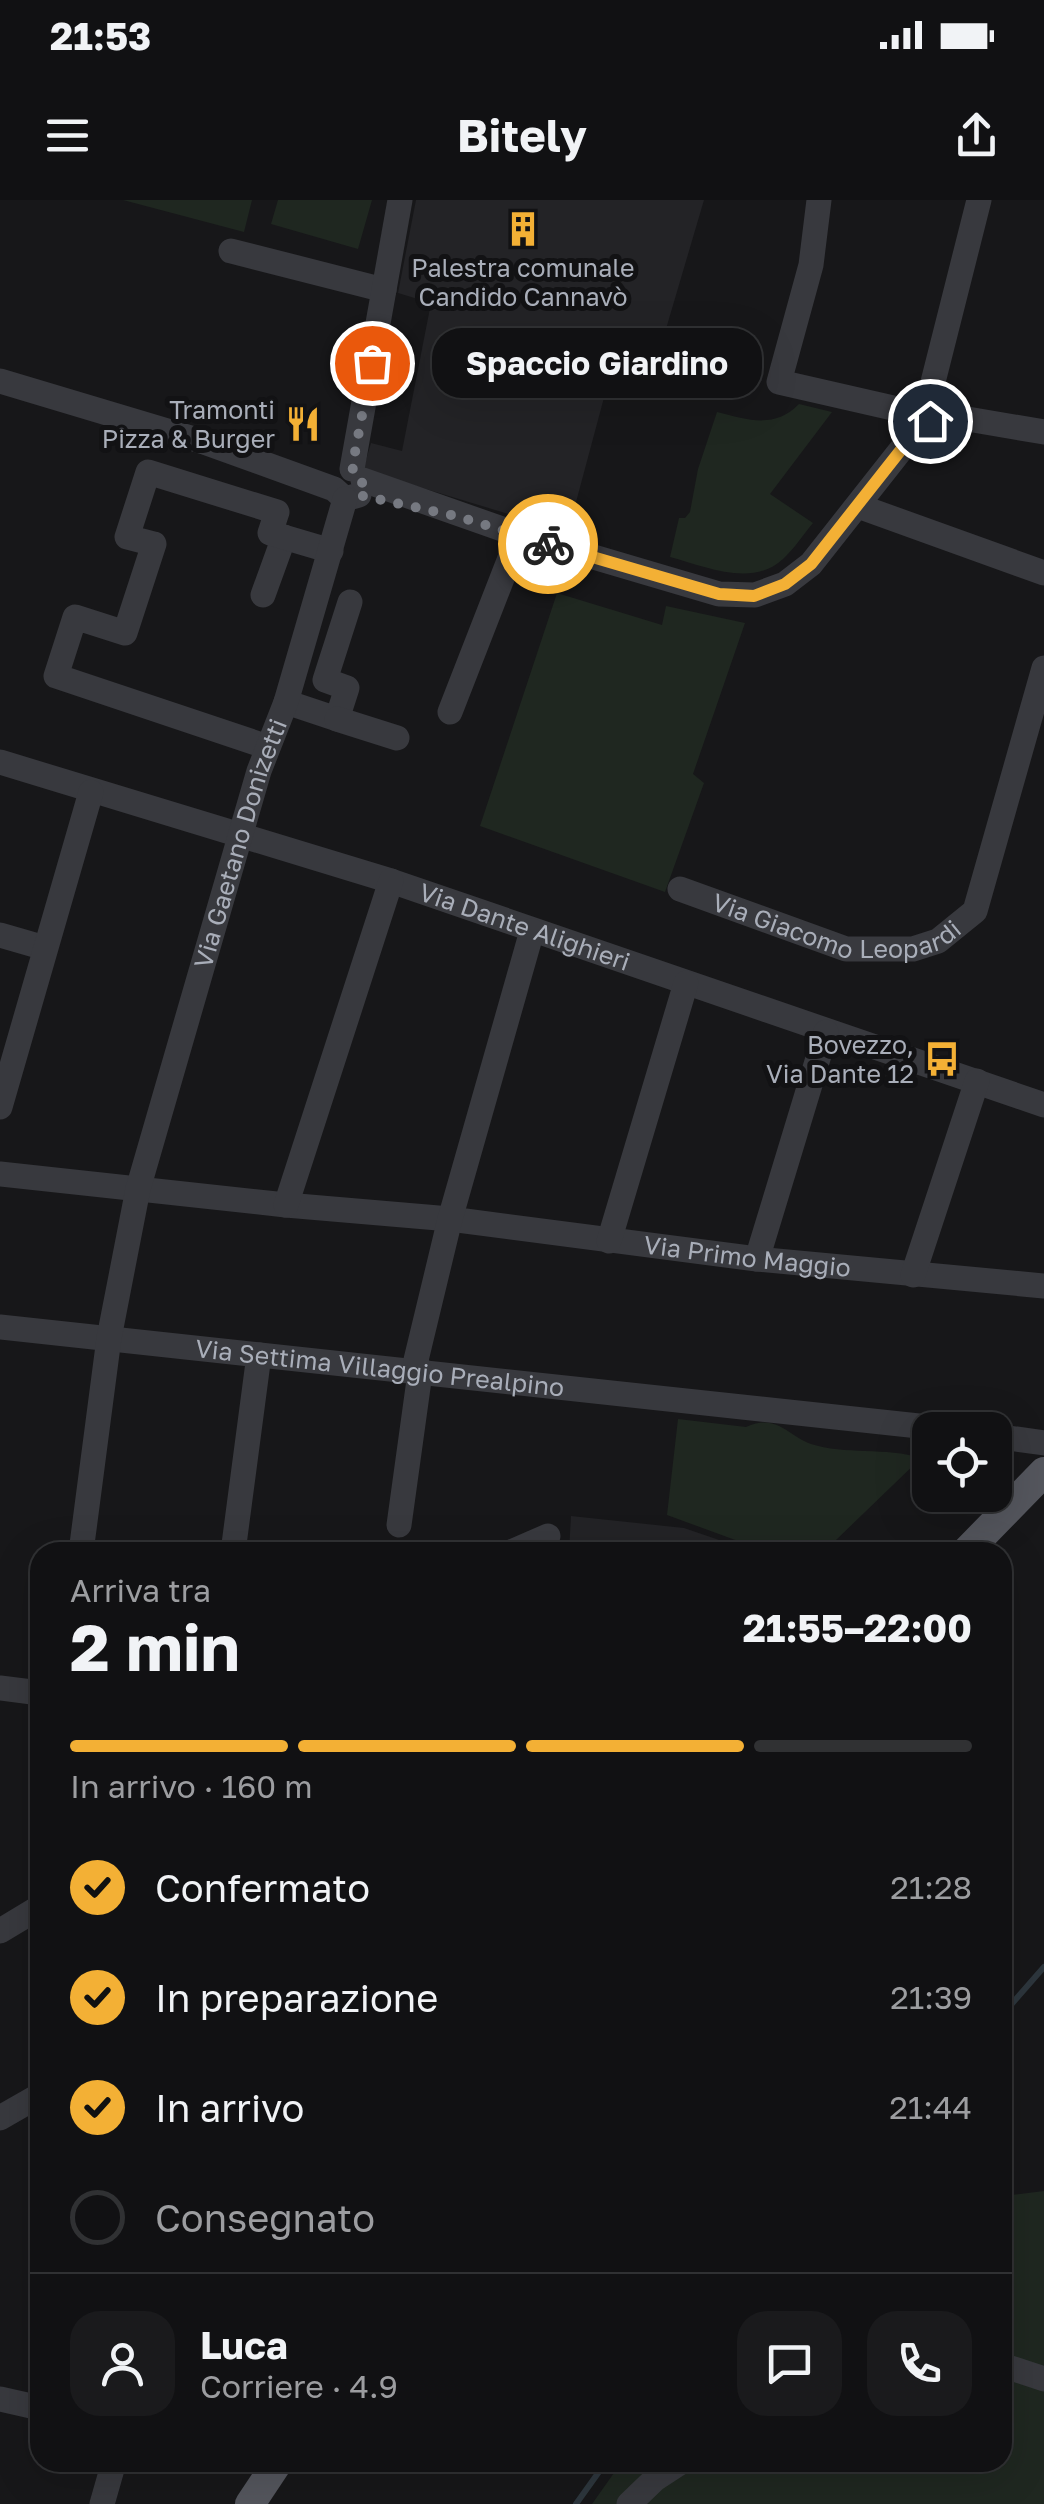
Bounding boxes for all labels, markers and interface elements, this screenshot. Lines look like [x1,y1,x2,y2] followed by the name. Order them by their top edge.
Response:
[50,13,151,58] text: 21:53
[40,108,95,163] icon: menu
[457,108,587,162] text: Bitely
[949,108,1004,163] icon: share
[504,210,542,248] building icon: Palestra comunale Candido Cannavò
[411,252,635,312] place label: Palestra comunale Candido Cannavò
[330,321,415,406] pin
[432,328,762,398] callout: Spaccio Giardino
[345,336,400,391] icon: bag
[466,344,728,382] text: Spaccio Giardino
[888,379,973,464] pin
[102,394,275,454] place label: Tramonti Pizza & Burger
[903,394,958,449] icon: home
[284,405,322,443] restaurant icon: Tramonti Pizza & Burger
[498,494,598,594] courier
[521,517,576,572] icon: bike
[187,714,293,972] street label: Via Gaetano Donizetti
[415,876,634,977] street label: Via Dante Alighieri
[708,886,967,966] street label: Via Giacomo Leopardi
[766,1029,914,1089] place label: Bovezzo, Via Dante 12
[923,1040,961,1078] bus stop icon: Bovezzo, Via Dante 12
[642,1228,852,1283] street label: Via Primo Maggio
[194,1332,566,1403] street label: Via Settima Villaggio Prealpino
[912,1412,1012,1512] map controls
[912,1412,1012,1512] button: locate
[70,1571,211,1609] text: Arriva tra
[743,1605,972,1650] text: 21:55–22:00
[70,1607,240,1685] text: 2 min
[70,1767,312,1805] text: In arrivo · 160 m
[70,1860,125,1915] icon: check
[155,1865,370,1910] text: Confermato
[890,1868,972,1906] text: 21:28
[70,1970,125,2025] icon: check
[155,1975,438,2020] text: In preparazione
[890,1978,972,2016] text: 21:39
[70,2080,125,2135] icon: check
[155,2085,304,2130] text: In arrivo
[889,2088,972,2126] text: 21:44
[155,2195,375,2240] text: Consegnato
[70,2311,175,2416] button: person
[737,2311,842,2416] button: chat
[867,2311,972,2416] button: phone
[200,2322,288,2367] text: Luca
[200,2367,398,2405] text: Corriere · 4.9

